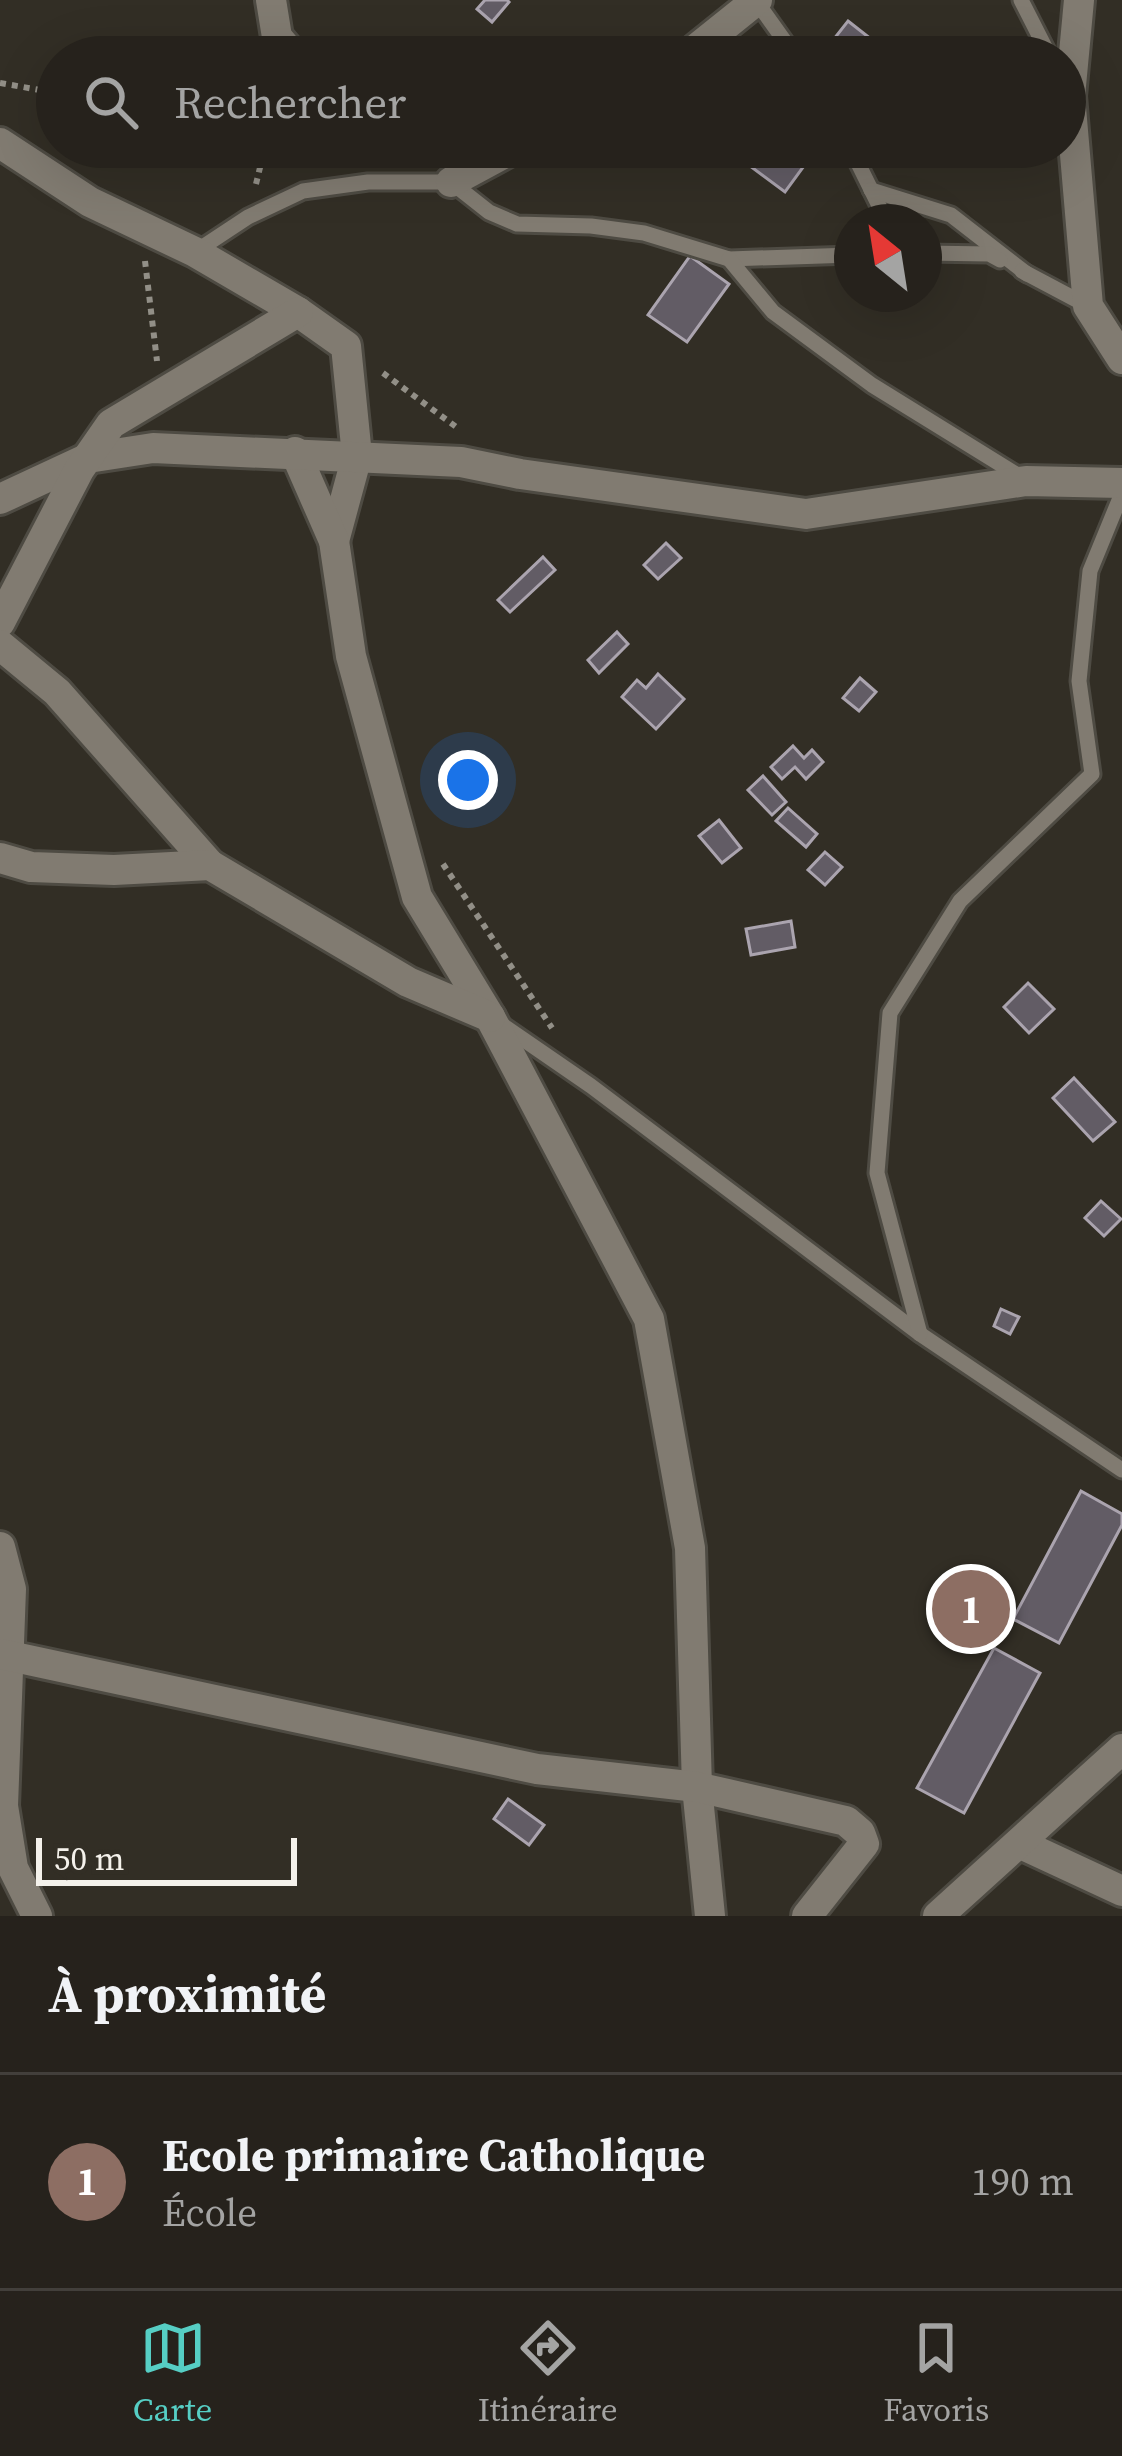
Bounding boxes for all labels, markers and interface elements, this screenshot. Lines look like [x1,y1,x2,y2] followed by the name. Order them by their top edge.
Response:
[36,36,1086,168] search box
[78,69,144,135] icon: search
[174,71,406,133] text: Rechercher
[834,204,942,312] north arrow
[438,750,498,810] your location
[932,1564,1010,1654] pin: 1
[36,1832,297,1885] scale bar
[54,1836,124,1881] text: 50 m
[48,1959,326,2029] text: À proximité
[162,2124,705,2186] text: Ecole primaire Catholique
[76,2155,98,2208] text: 1
[971,2155,1074,2208] text: 190 m
[162,2186,257,2239] text: École
[133,2315,212,2432] tab: Carte
[478,2315,618,2432] tab: Itinéraire
[883,2315,989,2432] tab: Favoris

